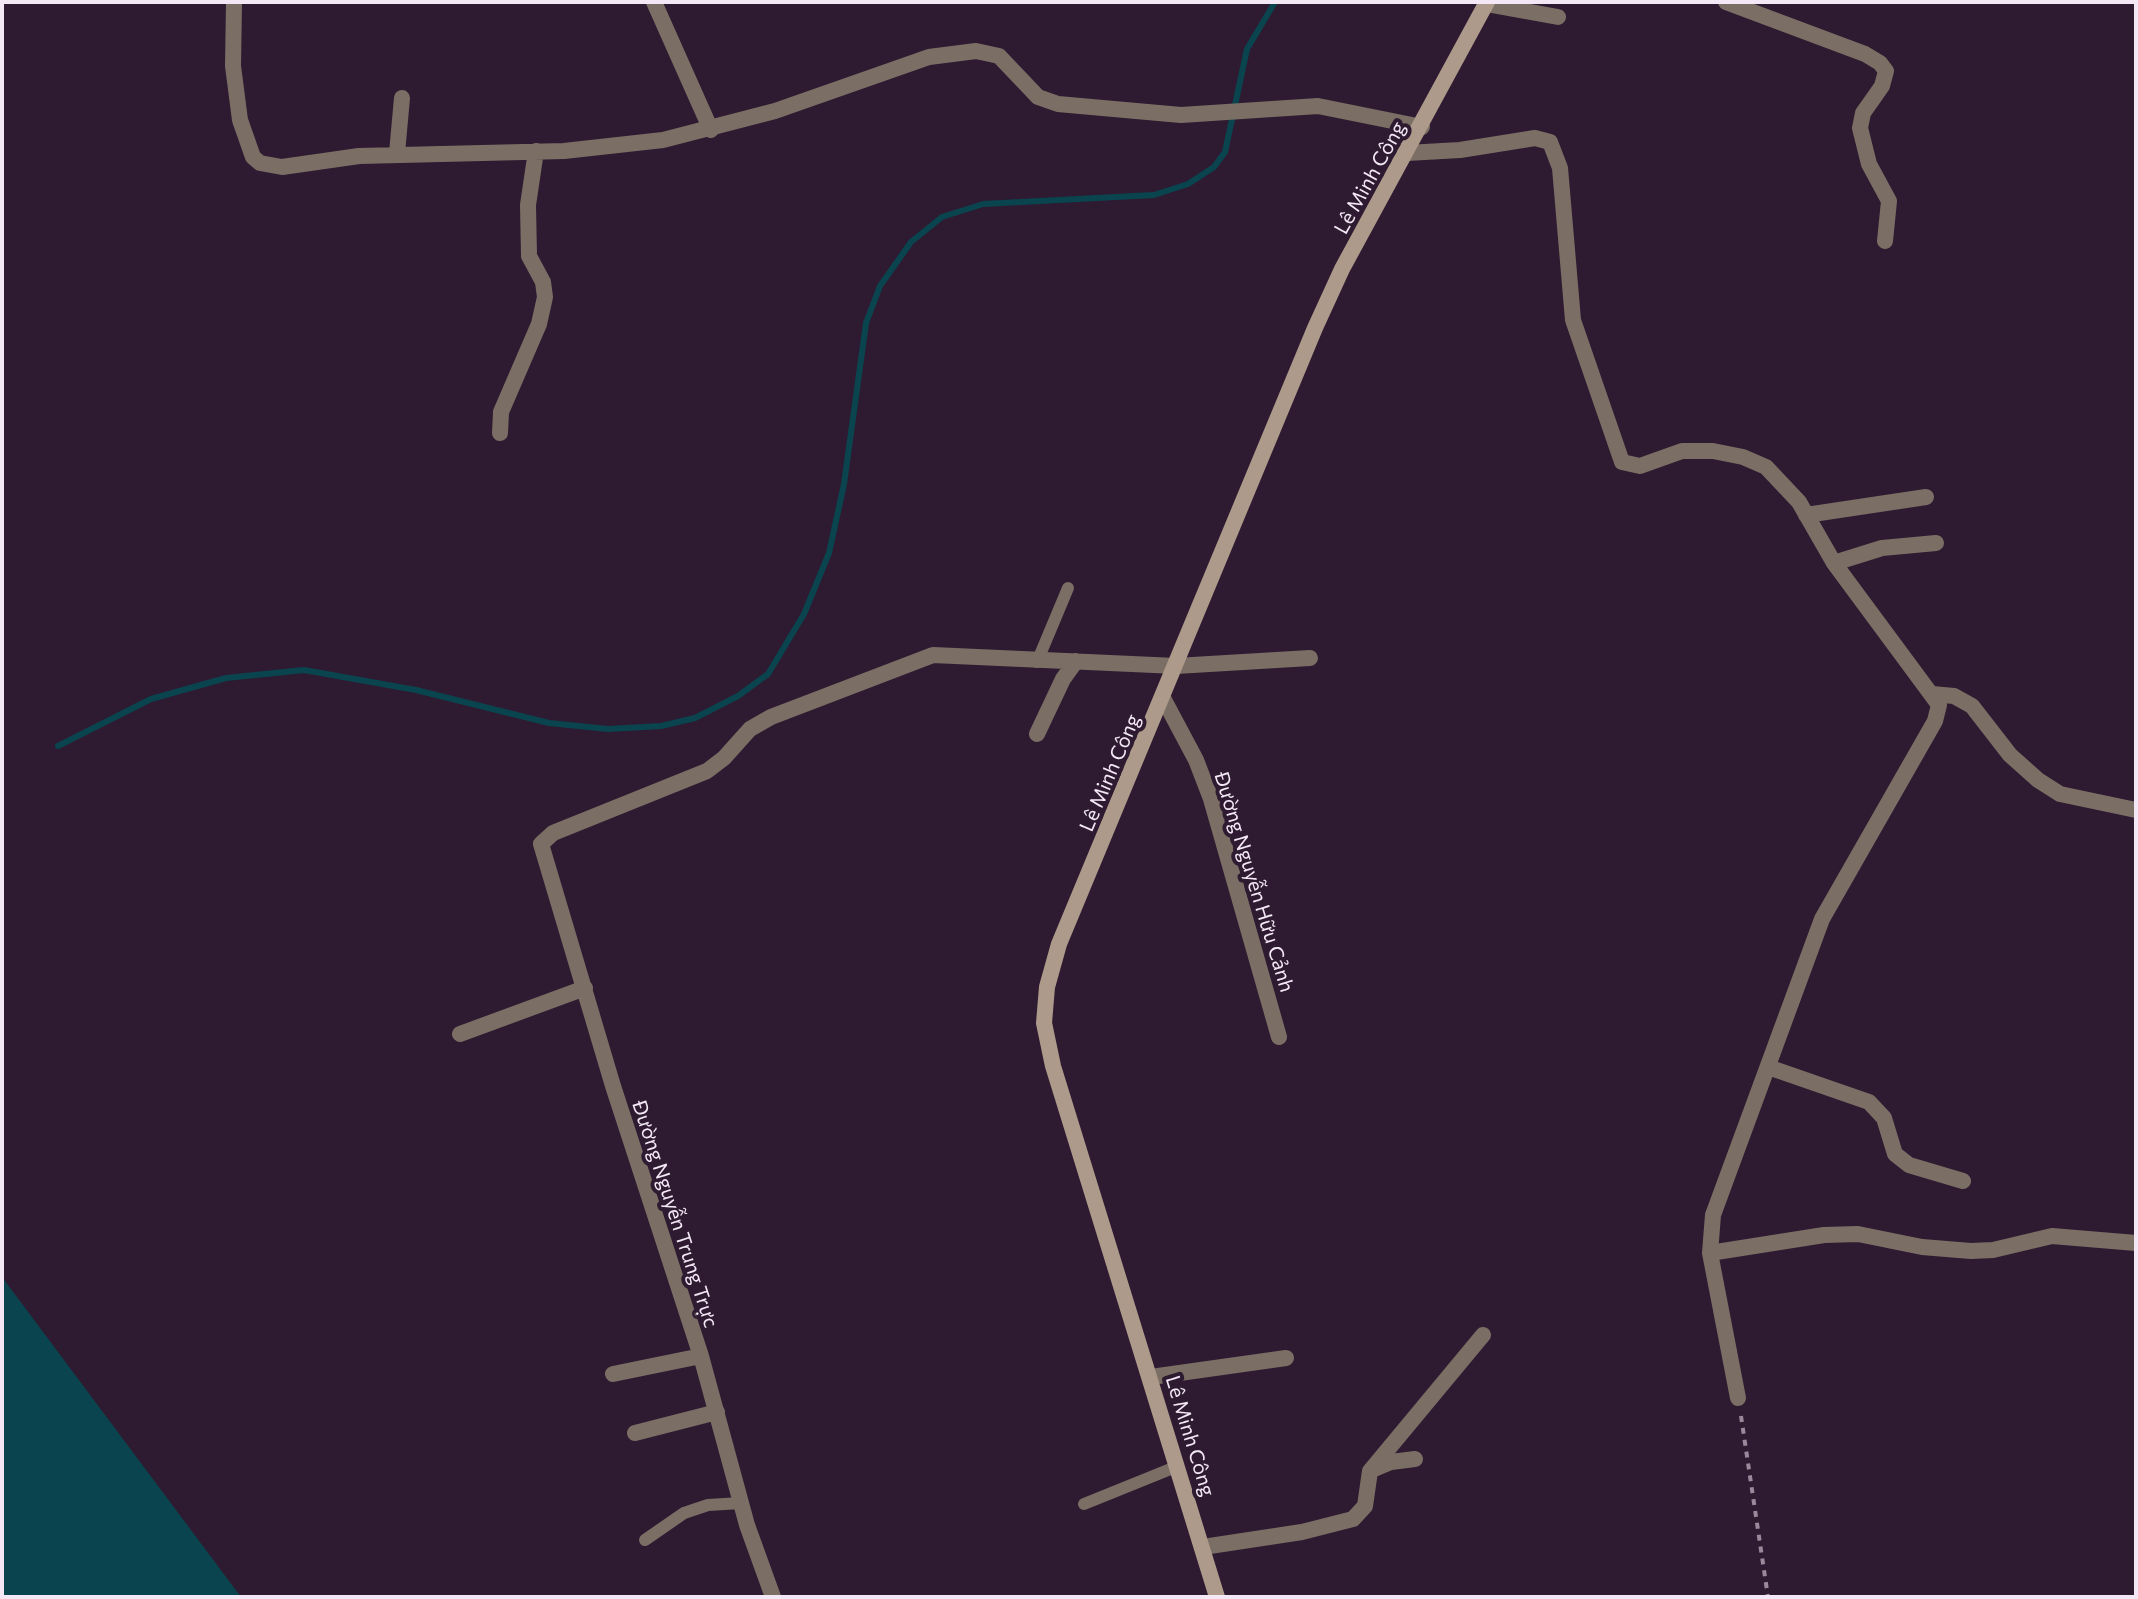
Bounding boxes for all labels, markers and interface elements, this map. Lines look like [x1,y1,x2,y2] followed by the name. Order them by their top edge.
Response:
[1329,118,1411,238] street label: Lê Minh Công
[1075,711,1145,835] street label: Lê Minh Công
[1209,769,1299,995] street label: Đường Nguyễn Hữu Cảnh
[627,1098,723,1330] street label: Đường Nguyễn Trung Trực
[1160,1373,1220,1499] street label: Lê Minh Công

